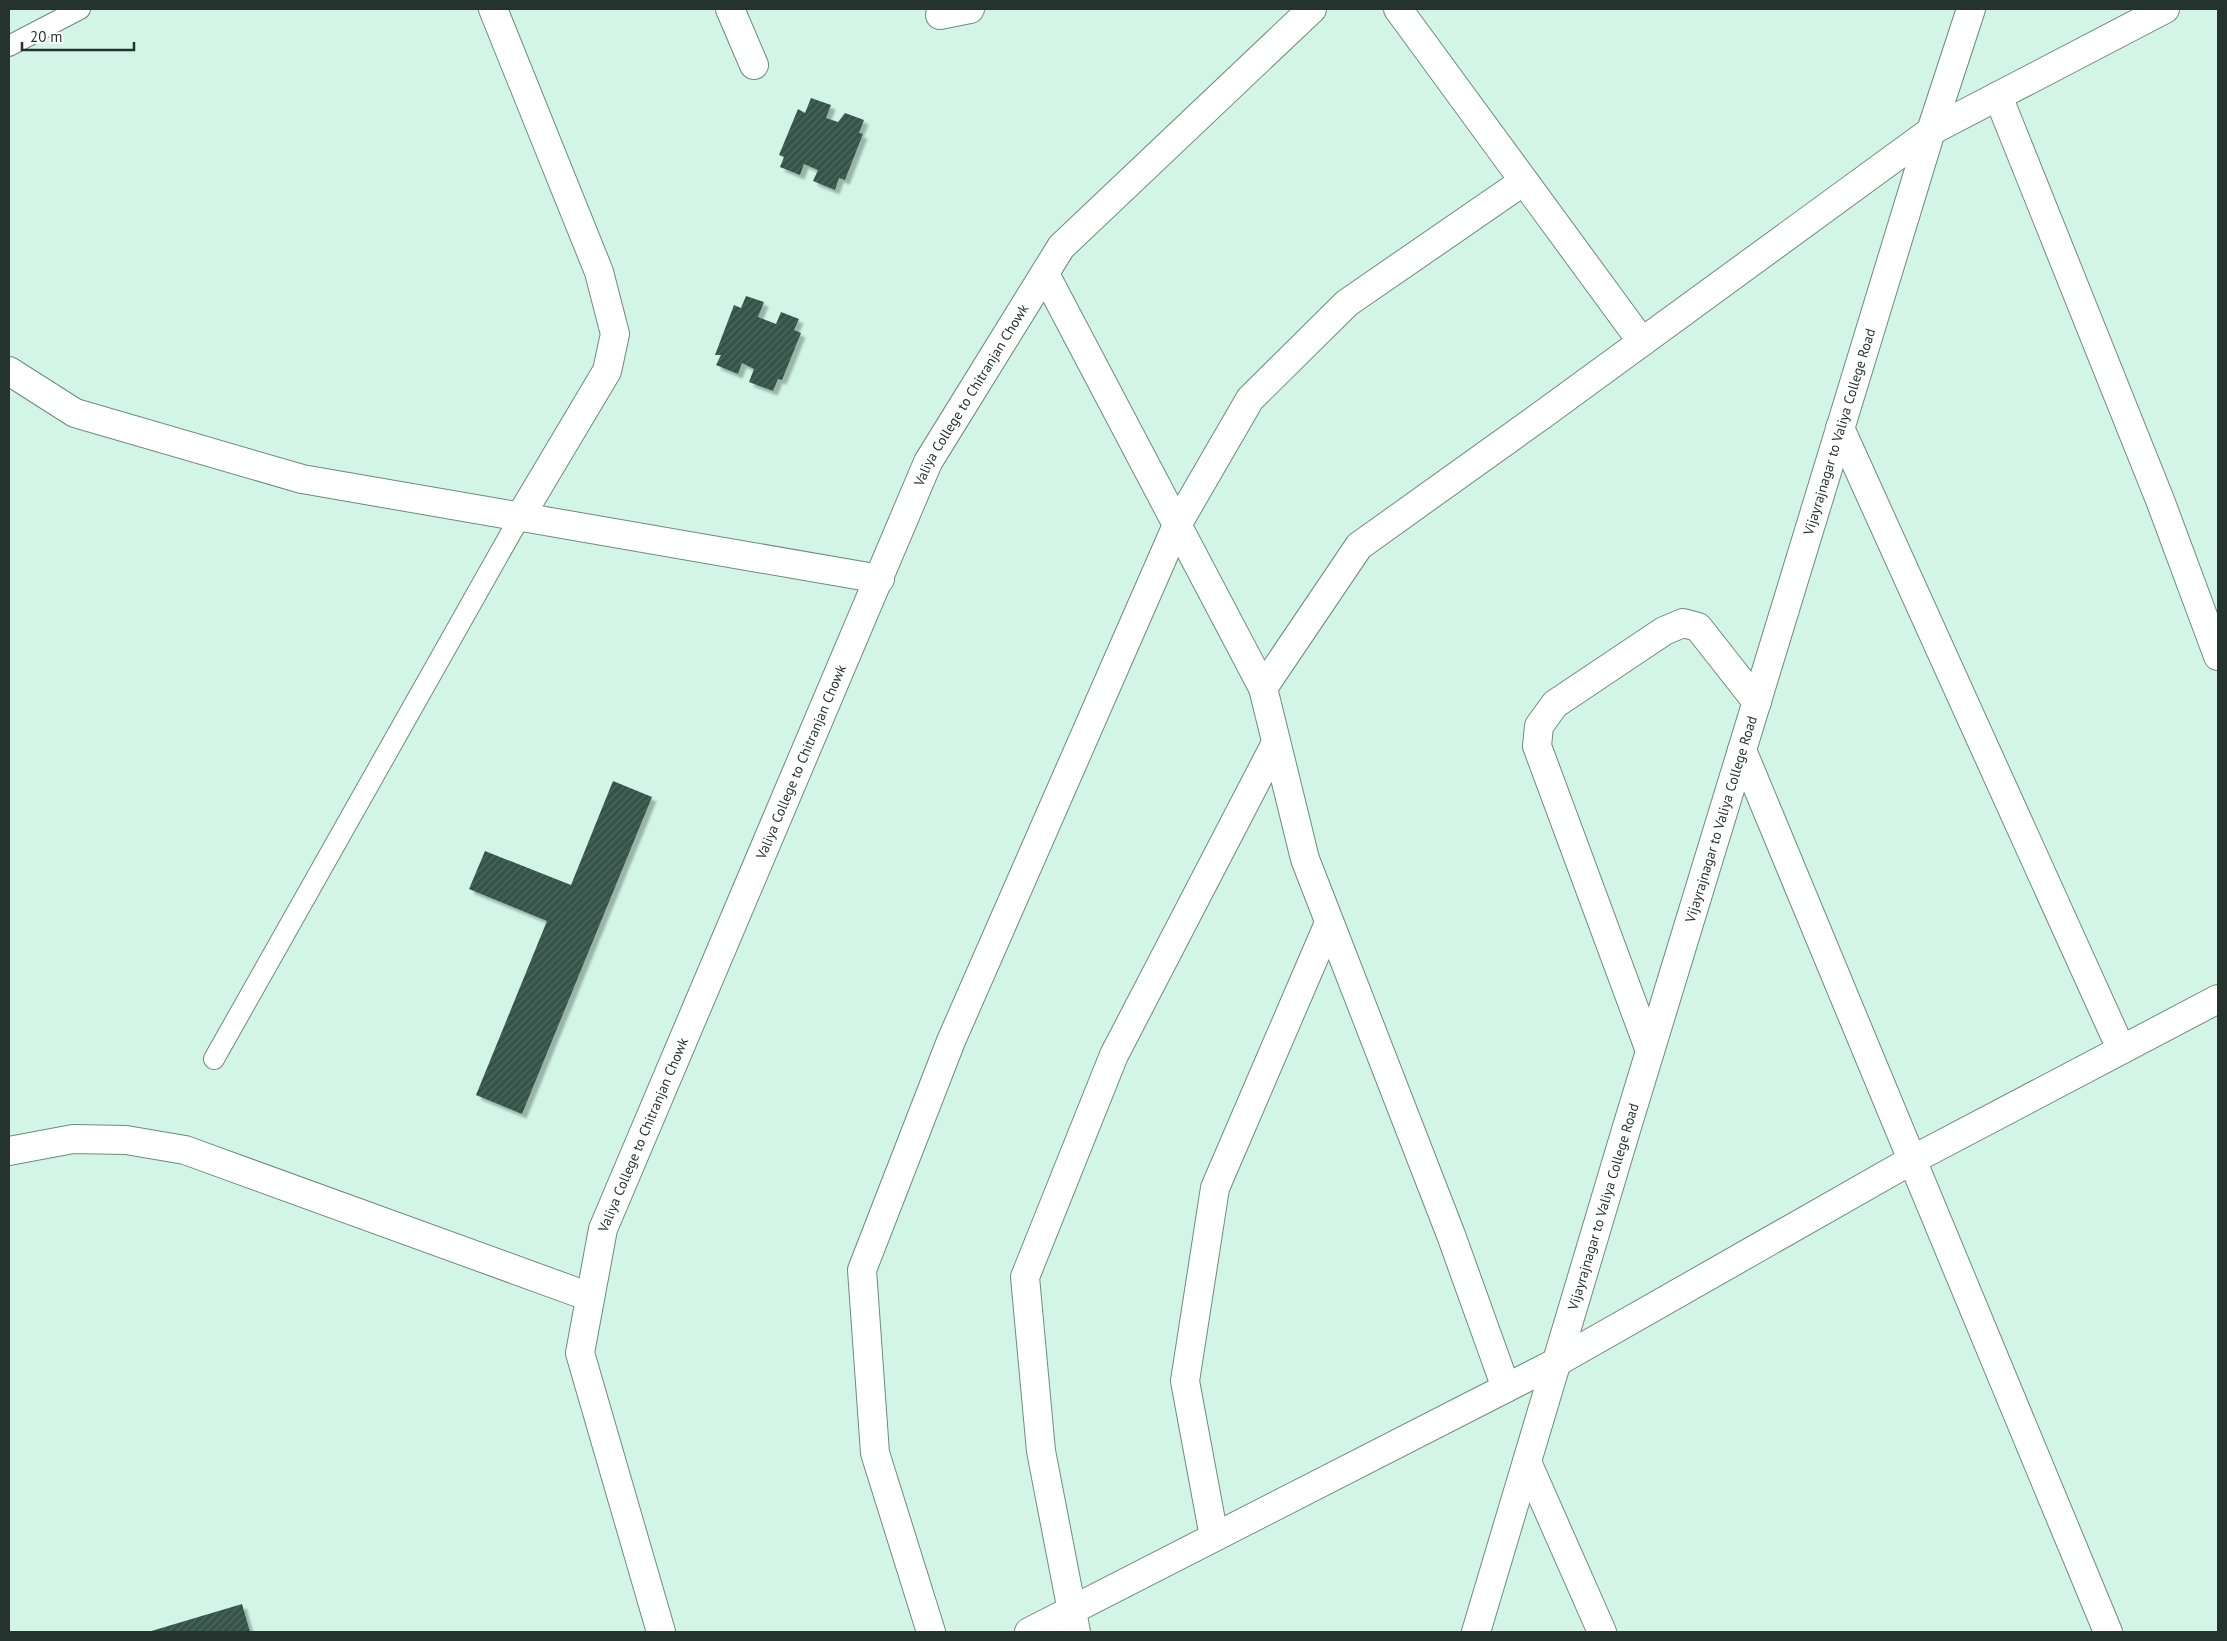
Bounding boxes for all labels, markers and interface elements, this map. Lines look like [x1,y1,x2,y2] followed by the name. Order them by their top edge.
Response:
[22,20,135,52] scale bar
[30,27,63,46] text: 20 m
[909,300,1033,490] street label: Valiya College to Chitranjan Chowk
[1799,326,1879,538] street label: Vijayrajnagar to Valiya College Road
[751,662,850,863] street label: Valiya College to Chitranjan Chowk
[1681,714,1761,926] street label: Vijayrajnagar to Valiya College Road
[593,1035,692,1236] street label: Valiya College to Chitranjan Chowk
[1563,1101,1643,1313] street label: Vijayrajnagar to Valiya College Road

